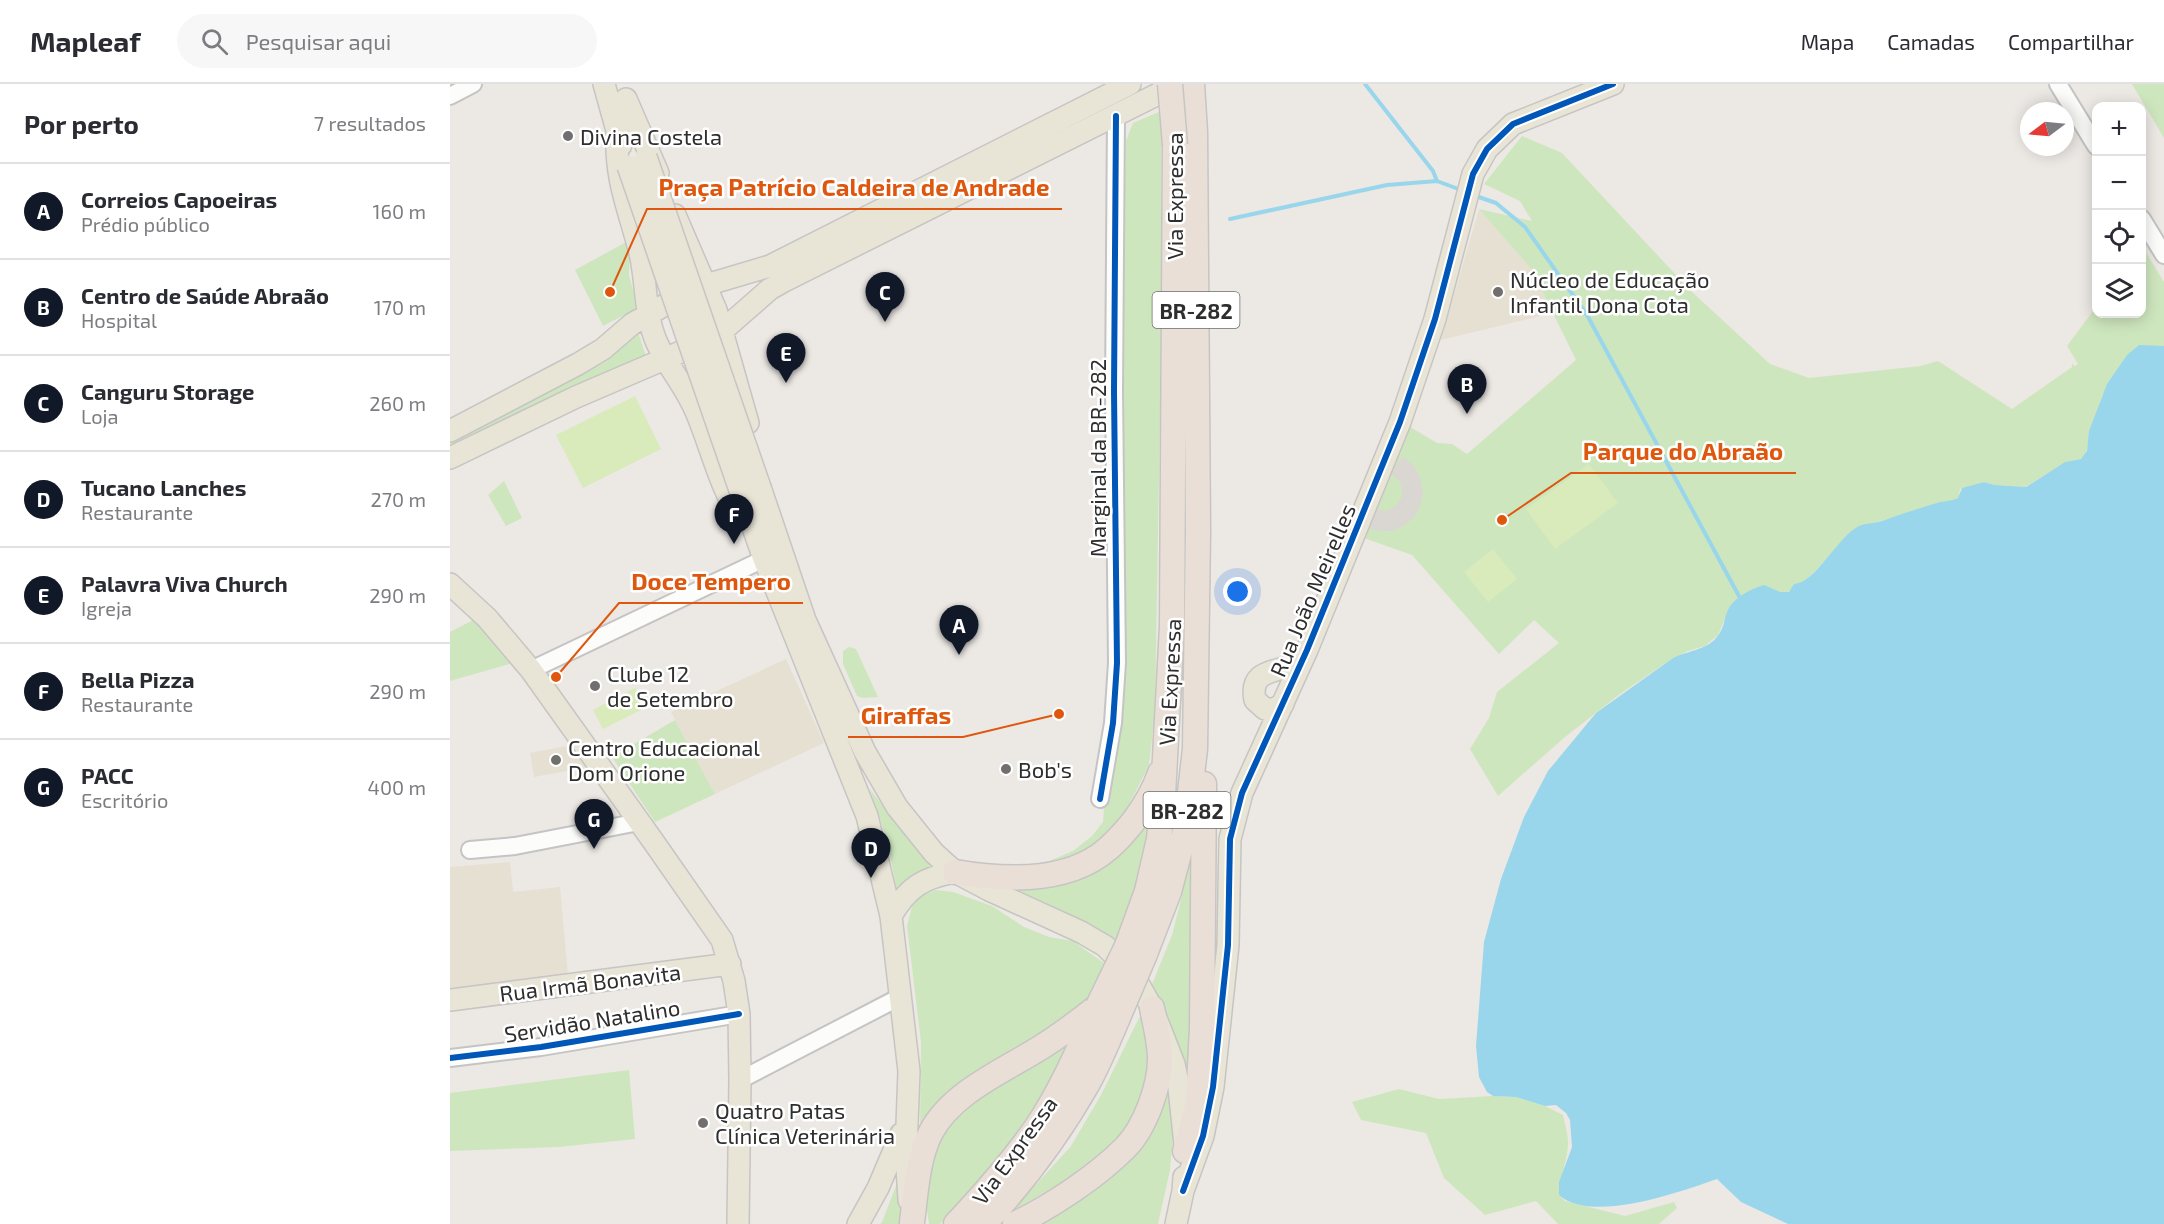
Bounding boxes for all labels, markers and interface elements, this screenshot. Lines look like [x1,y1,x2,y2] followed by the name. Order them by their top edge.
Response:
[177,14,597,68] search box
[30,24,141,58] text: Mapleaf
[198,25,231,58] icon: search
[246,28,391,54] text: Pesquisar aqui
[1801,29,1854,54] text: Mapa
[1887,29,1975,54] text: Camadas
[2008,29,2134,54] text: Compartilhar
[2020,102,2074,156] north arrow
[2092,102,2146,318] map controls
[2092,102,2146,156] button: +
[24,108,139,139] text: Por perto
[314,111,426,135] text: 7 resultados
[580,123,722,149] place label: Divina Costela
[561,129,575,143] marker: Divina Costela
[1161,132,1187,260] street label: Via Expressa
[2092,156,2146,210] button: −
[647,167,1062,209] callout: Praça Patrício Caldeira de Andrade
[659,172,1049,202] text: Praça Patrício Caldeira de Andrade
[81,186,277,212] text: Correios Capoeiras
[37,199,50,223] text: A
[373,199,426,223] text: 160 m
[2092,210,2146,264] button: locate
[81,212,210,236] text: Prédio público
[2092,264,2146,318] button: layers
[1510,266,1710,317] place label: Núcleo de Educação Infantil Dona Cota
[866,272,904,322] pin: C
[81,282,329,308] text: Centro de Saúde Abraão
[1491,285,1505,299] marker: Núcleo de Educação Infantil Dona Cota
[1152,292,1239,328] road number: BR-282
[37,295,50,319] text: B
[374,295,426,319] text: 170 m
[81,308,157,332] text: Hospital
[766,334,806,383] pin: E
[1084,359,1110,557] street label: Marginal da BR-282
[1448,364,1486,414] pin: B
[81,378,254,404] text: Canguru Storage
[38,391,49,415] text: C
[369,391,426,415] text: 260 m
[81,404,119,428] text: Loja
[1571,431,1796,473] callout: Parque do Abraão
[1583,436,1783,465] text: Parque do Abraão
[81,474,246,500] text: Tucano Lanches
[37,487,50,511] text: D
[370,487,426,511] text: 270 m
[714,494,754,544] pin: F
[81,500,193,524] text: Restaurante
[1264,500,1360,680] street label: Rua João Meirelles
[619,561,803,603] callout: Doce Tempero
[631,566,791,595] text: Doce Tempero
[81,570,288,596] text: Palavra Viva Church
[1223,577,1252,606] your location
[38,583,49,607] text: E
[369,583,426,607] text: 290 m
[81,596,132,620] text: Igreja
[940,606,978,655] pin: A
[1153,618,1185,746] street label: Via Expressa
[607,660,734,711] place label: Clube 12 de Setembro
[81,666,195,692] text: Bella Pizza
[38,679,49,703] text: F
[369,679,426,703] text: 290 m
[588,679,602,693] marker: Clube 12 de Setembro
[81,692,193,716] text: Restaurante
[848,695,963,737] callout: Giraffas
[861,700,951,729] text: Giraffas
[568,734,760,785] place label: Centro Educacional Dom Orione
[549,753,563,767] marker: Centro Educacional Dom Orione
[1018,756,1072,782] place label: Bob's
[81,762,134,788] text: PACC
[999,762,1013,776] marker: Bob's
[37,775,50,799] text: G
[368,775,426,799] text: 400 m
[81,788,168,812] text: Escritório
[1144,792,1230,828] road number: BR-282
[574,800,614,849] pin: G
[852,828,890,878] pin: D
[498,958,682,1006] street label: Rua Irmã Bonavita
[502,993,682,1047] street label: Servidão Natalino
[966,1091,1062,1209] street label: Via Expressa
[715,1097,895,1148] place label: Quatro Patas Clínica Veterinária
[696,1116,710,1130] marker: Quatro Patas Clínica Veterinária

